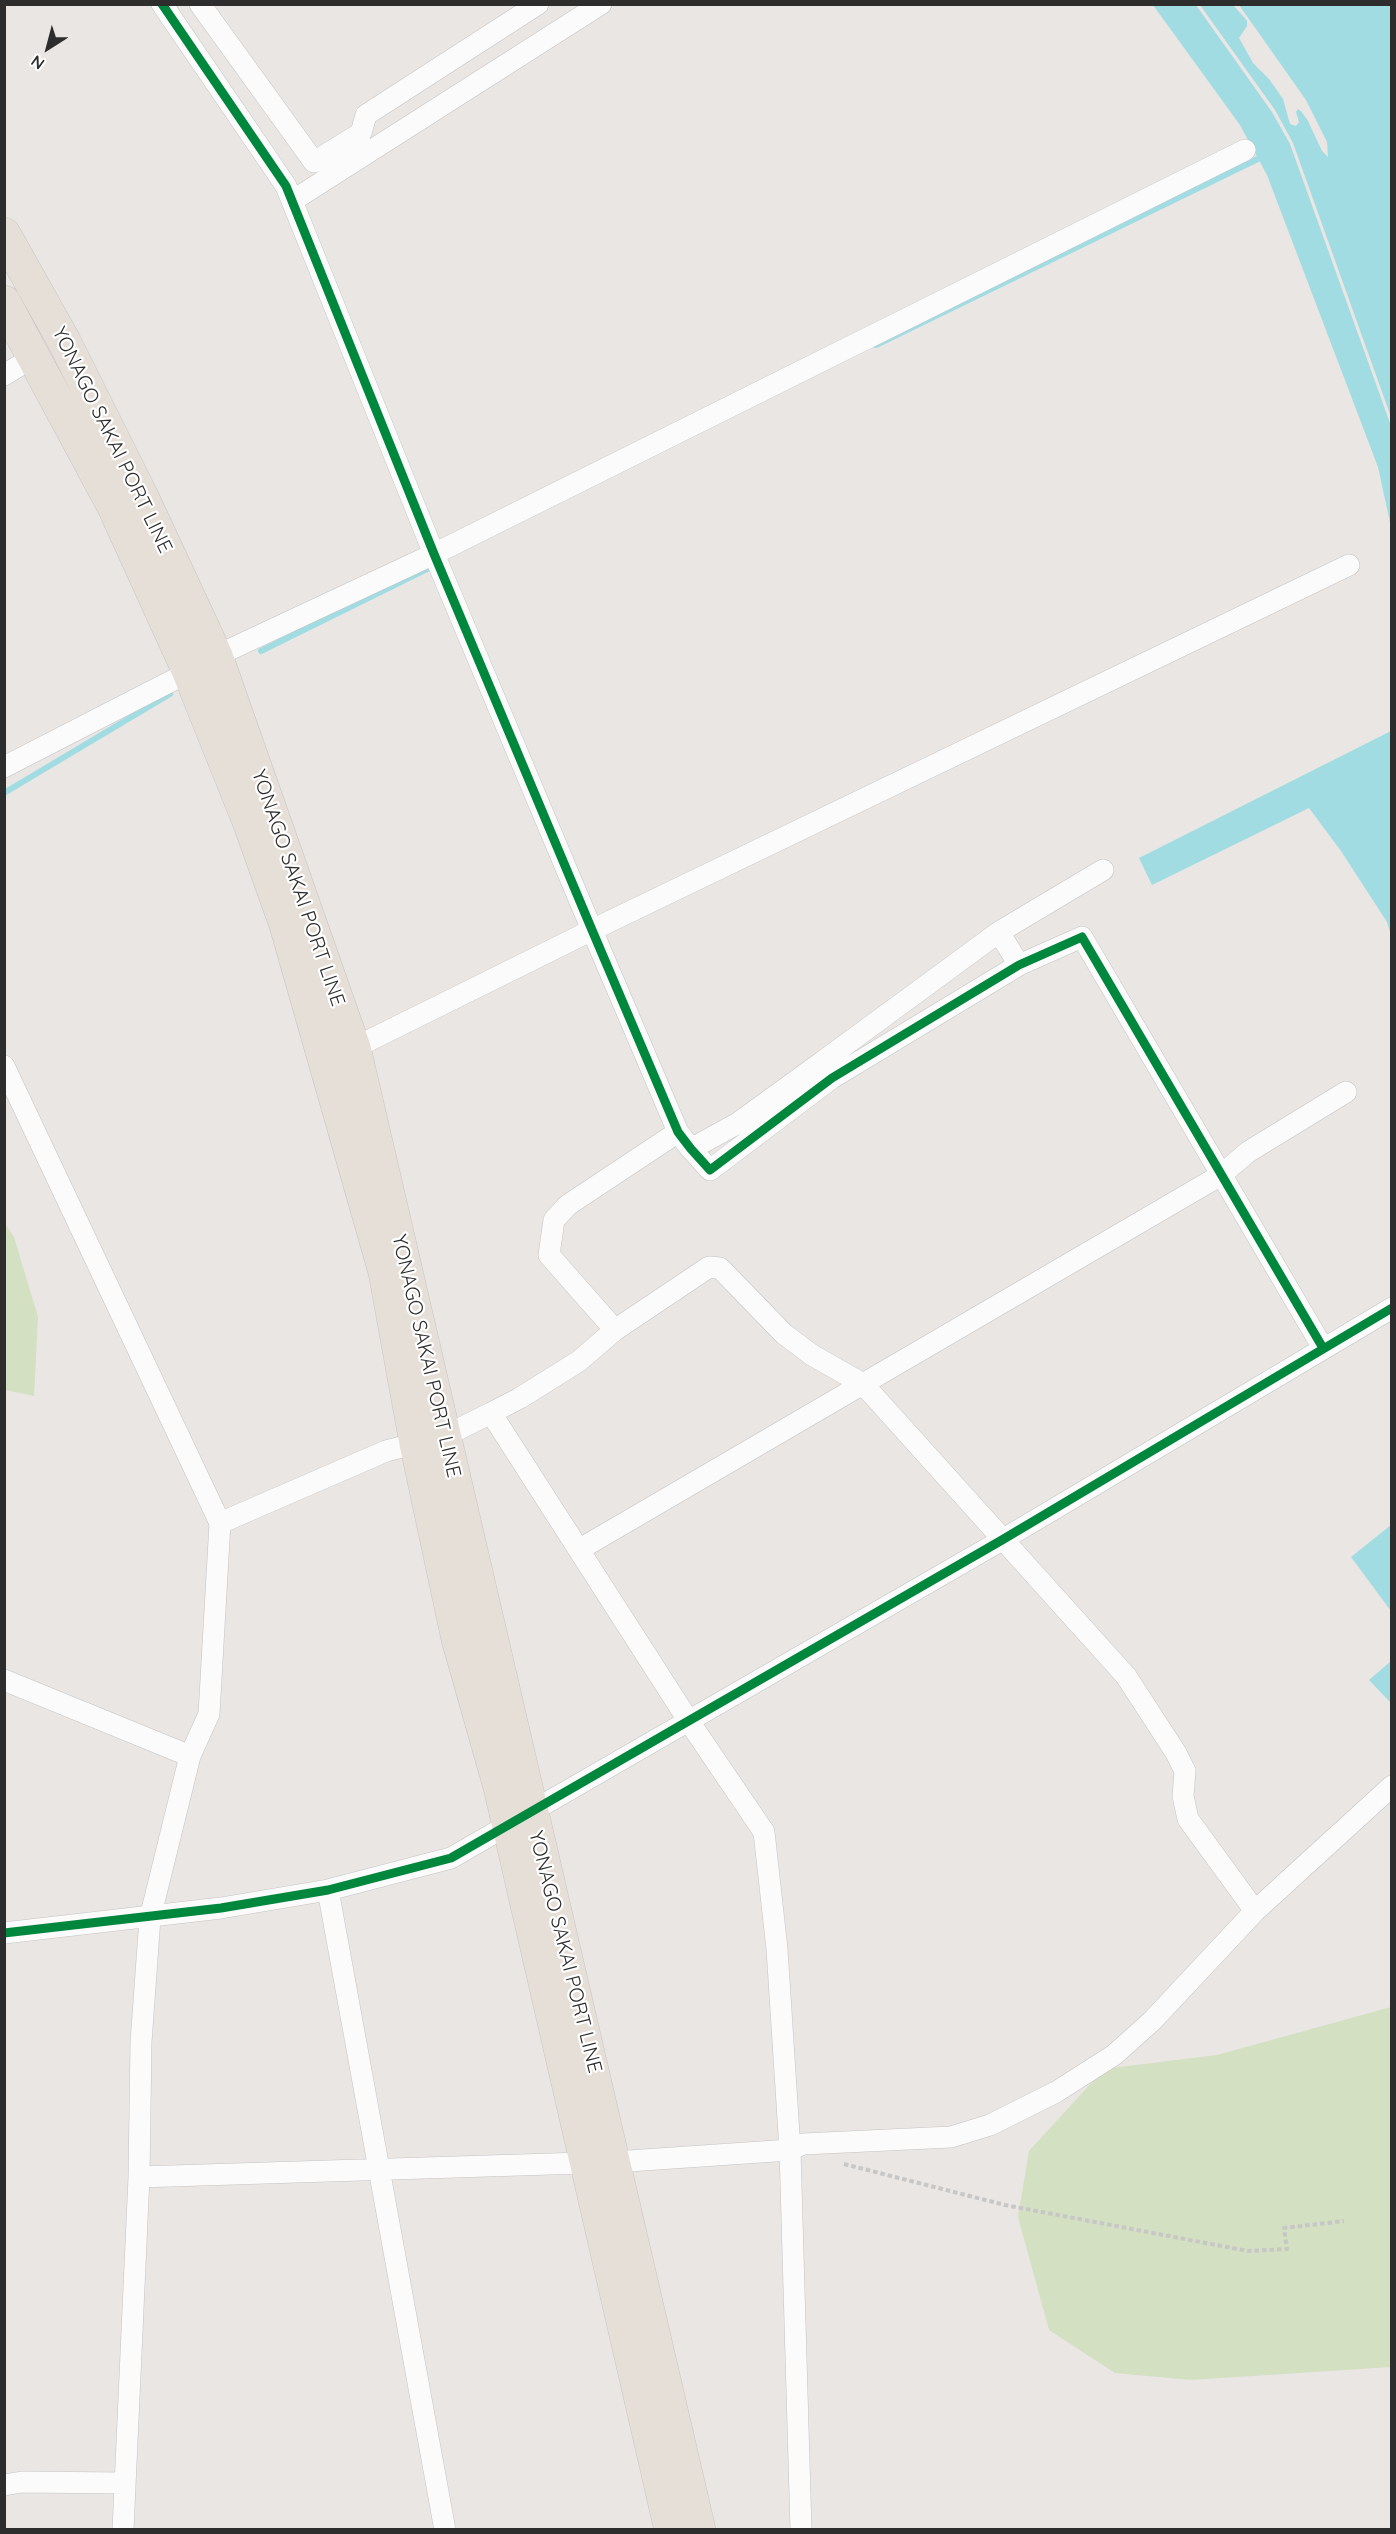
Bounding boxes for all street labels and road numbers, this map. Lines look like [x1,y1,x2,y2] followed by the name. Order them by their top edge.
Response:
[47,323,177,557] street label: YONAGO SAKAI PORT LINE
[246,767,350,1009] street label: YONAGO SAKAI PORT LINE
[386,1232,466,1480] street label: YONAGO SAKAI PORT LINE
[523,1828,607,2076] street label: YONAGO SAKAI PORT LINE

